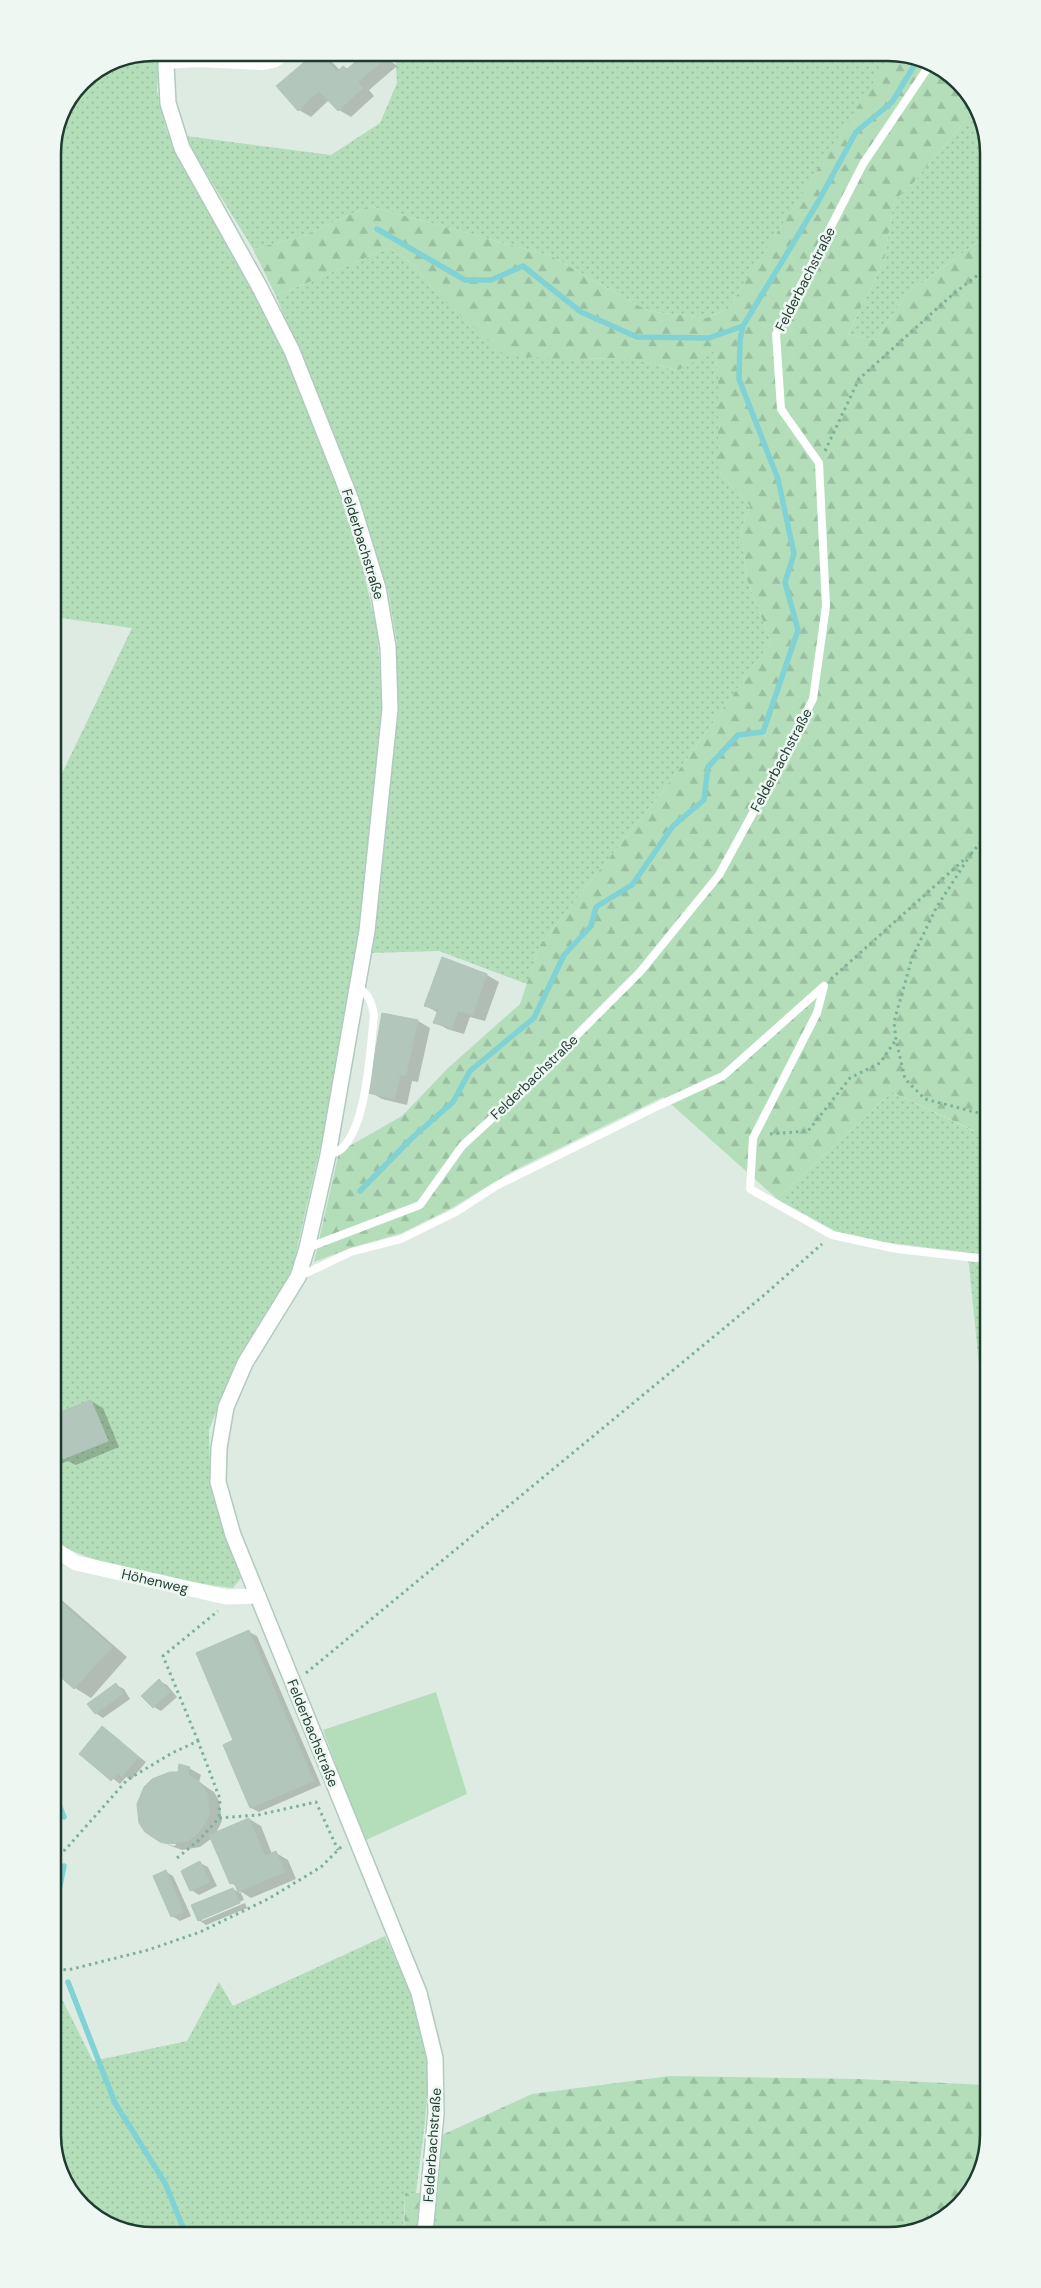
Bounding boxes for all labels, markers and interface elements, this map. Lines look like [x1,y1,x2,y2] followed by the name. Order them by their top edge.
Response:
[771,224,839,334] street label: Felderbachstraße
[338,487,388,601] street label: Felderbachstraße
[746,705,816,815] street label: Felderbachstraße
[487,1031,582,1123] street label: Felderbachstraße
[120,1565,190,1597] street label: Höhenweg
[283,1676,343,1790] street label: Felderbachstraße
[419,2087,445,2203] street label: Felderbachstraße

